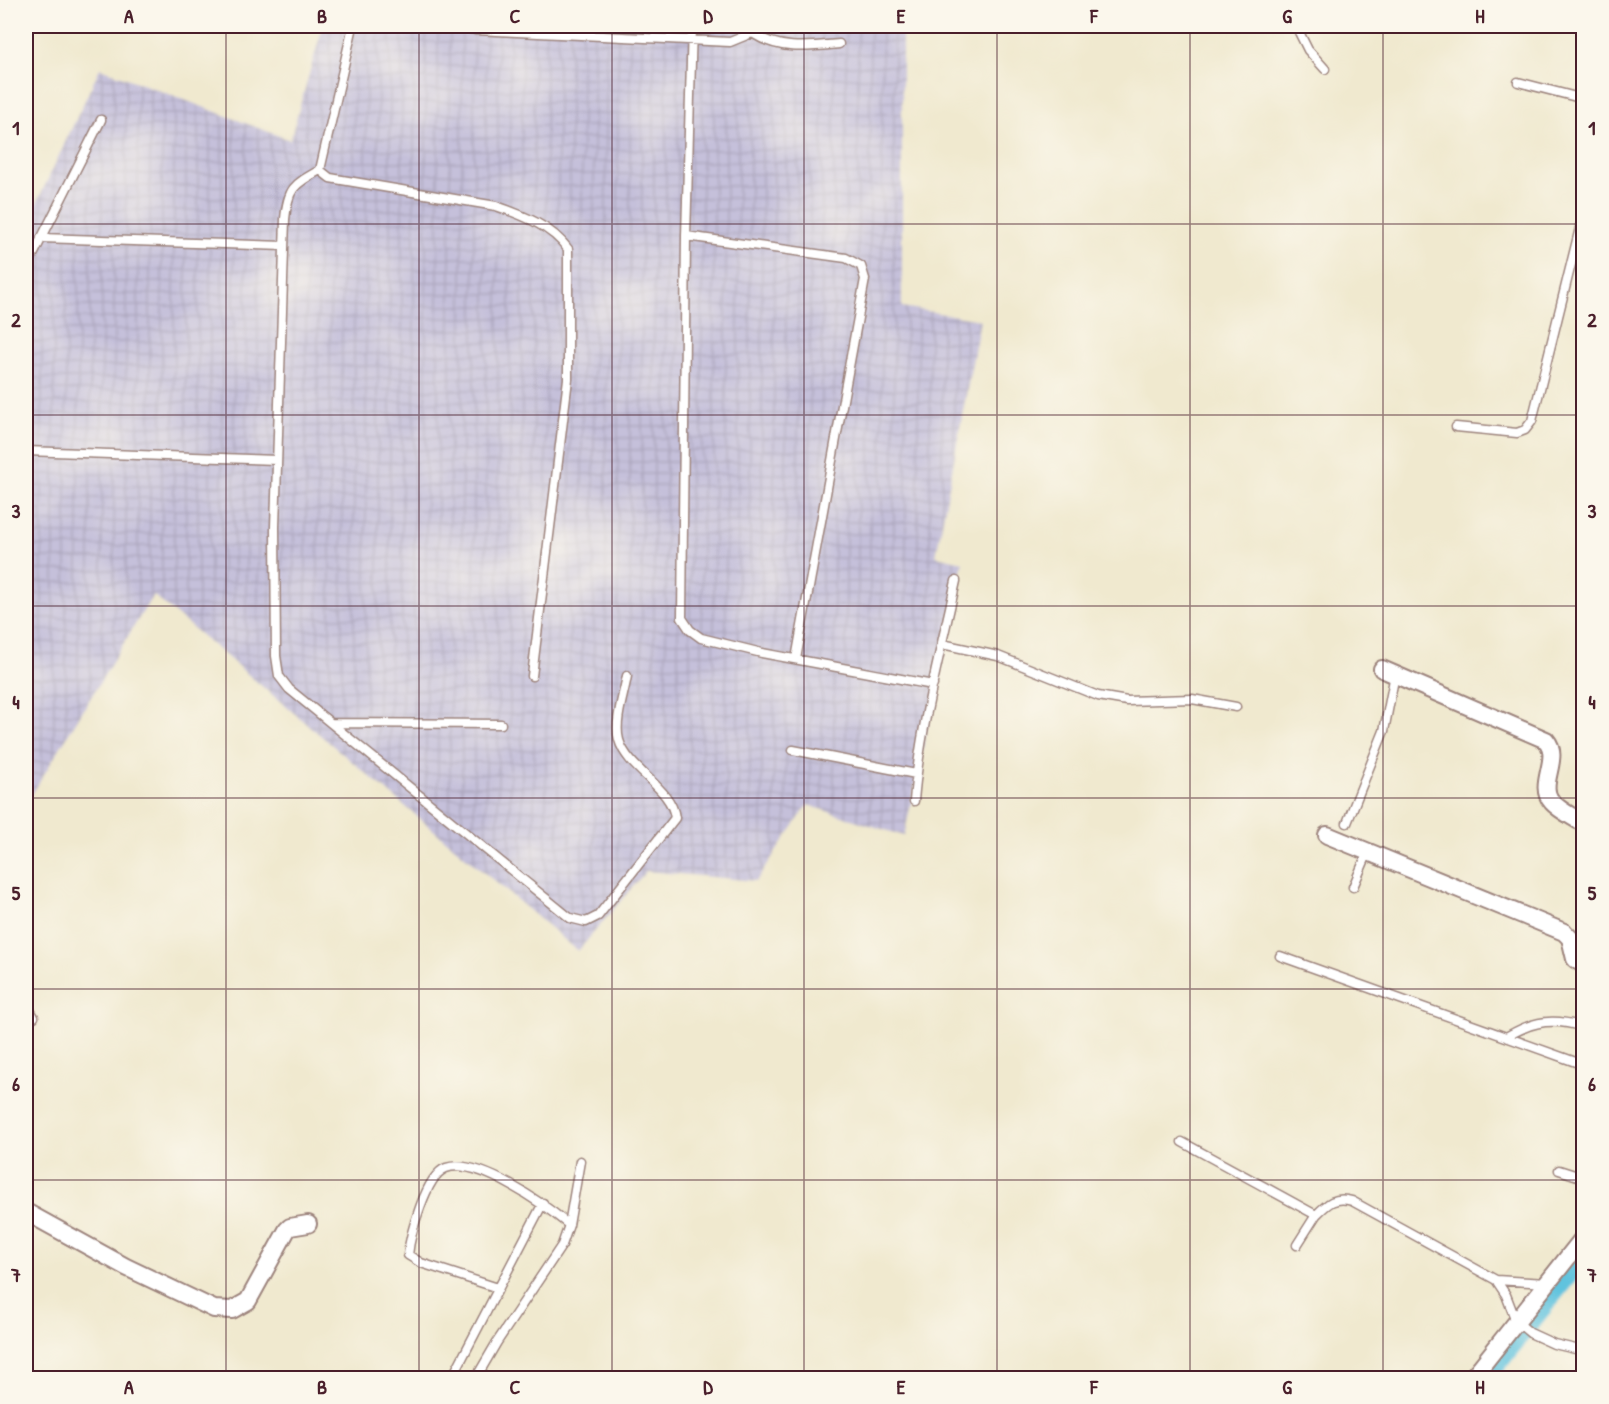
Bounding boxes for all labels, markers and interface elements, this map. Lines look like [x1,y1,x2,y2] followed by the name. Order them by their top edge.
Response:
[124,2,134,29] text: A
[317,2,327,29] text: B
[510,2,521,29] text: C
[703,2,713,29] text: D
[897,2,906,29] text: E
[1089,2,1099,29] text: F
[1282,2,1292,29] text: G
[1475,2,1485,29] text: H
[12,114,20,141] text: 1
[1588,114,1596,141] text: 1
[11,306,21,333] text: 2
[1587,306,1597,333] text: 2
[12,497,21,524] text: 3
[1588,497,1597,524] text: 3
[12,688,20,715] text: 4
[1588,688,1596,715] text: 4
[12,879,21,906] text: 5
[1588,879,1597,906] text: 5
[12,1070,20,1097] text: 6
[1588,1070,1596,1097] text: 6
[10,1261,21,1288] text: 7
[1586,1261,1597,1288] text: 7
[124,1373,134,1400] text: A
[317,1373,327,1400] text: B
[510,1373,521,1400] text: C
[703,1373,713,1400] text: D
[897,1373,906,1400] text: E
[1089,1373,1099,1400] text: F
[1282,1373,1292,1400] text: G
[1475,1373,1485,1400] text: H

